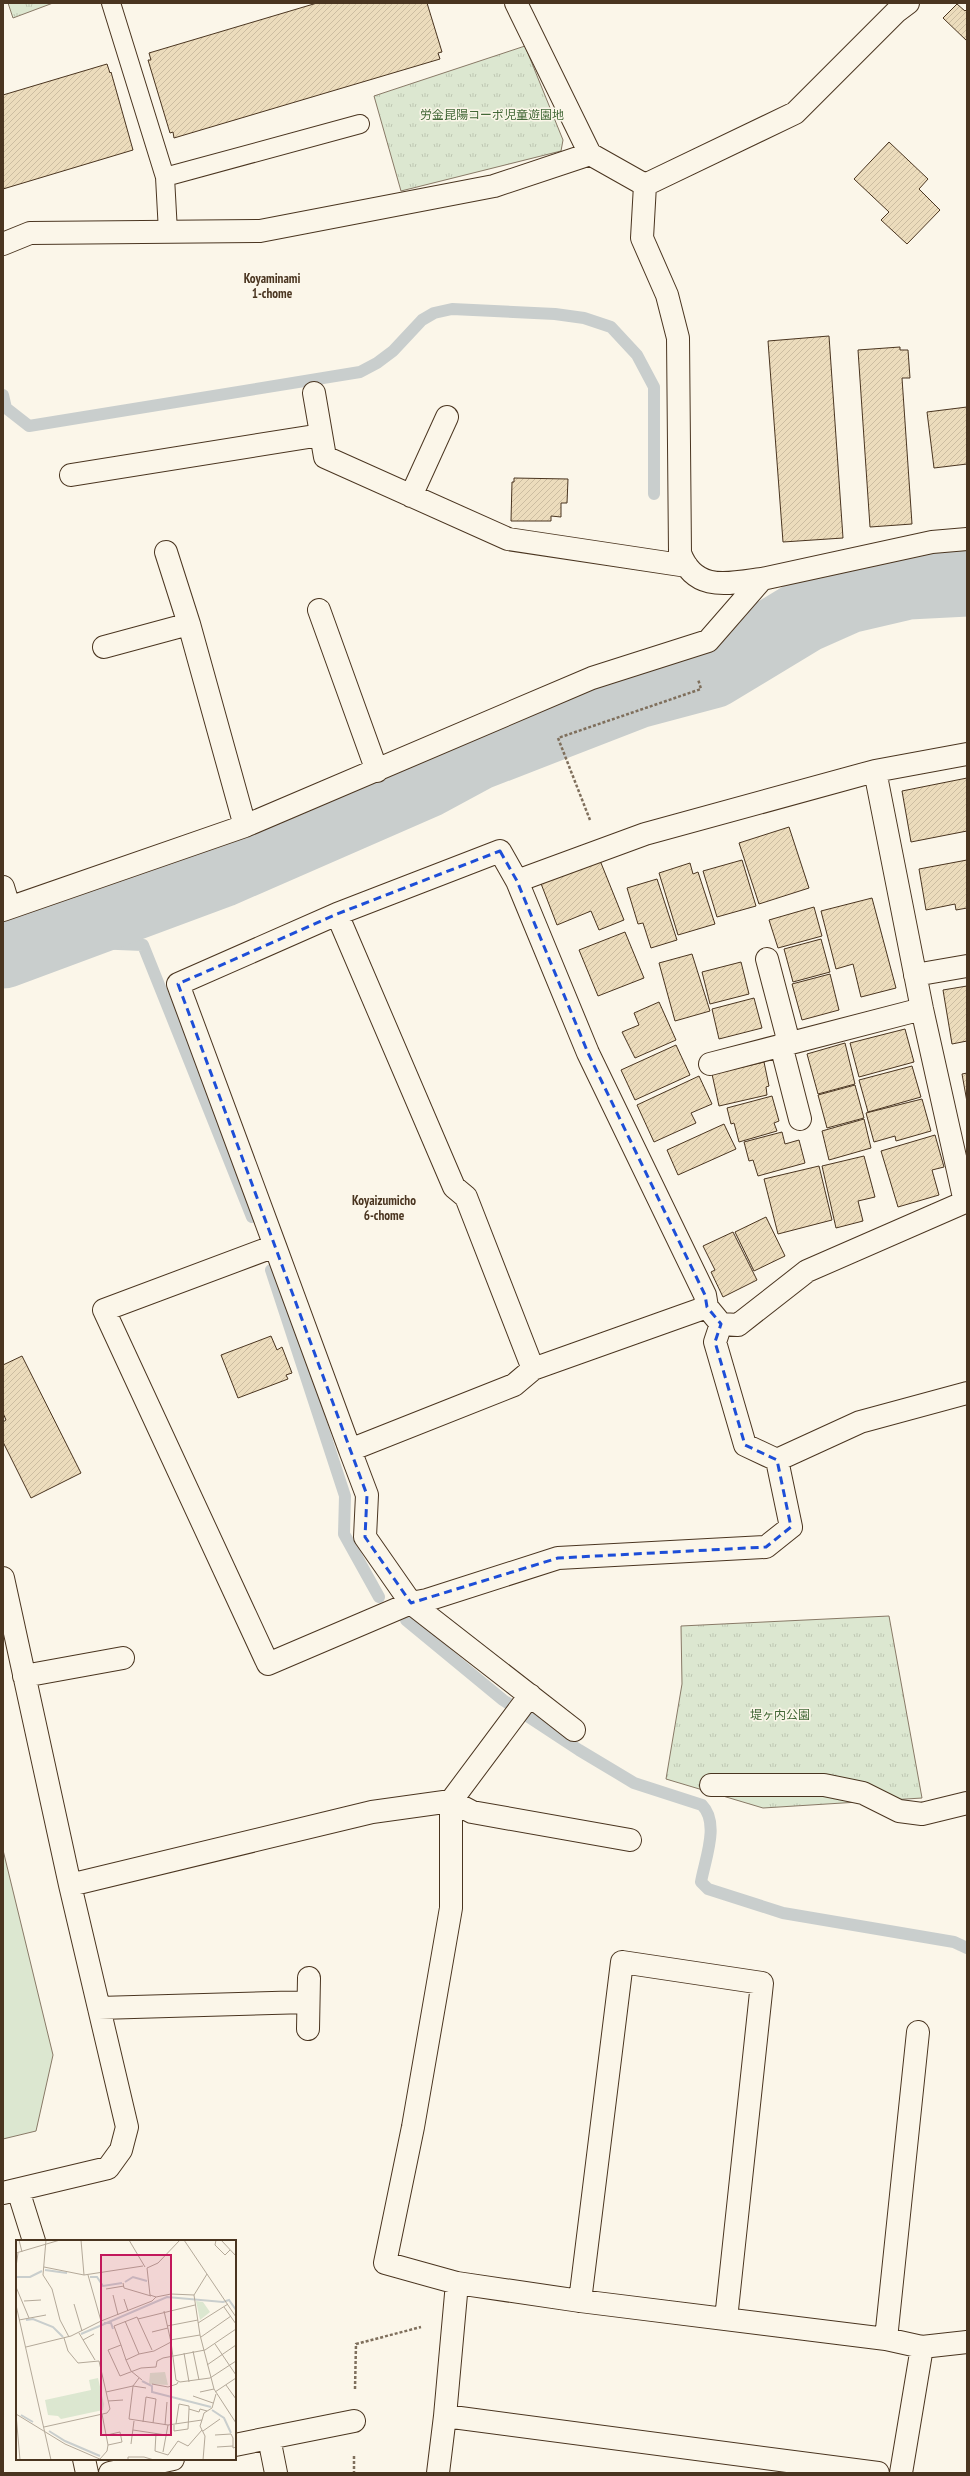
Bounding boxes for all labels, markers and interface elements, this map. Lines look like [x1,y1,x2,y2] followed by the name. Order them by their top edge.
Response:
[420,107,564,122] park label: 労金昆陽コーポ児童遊園地
[244,270,300,302] district label: Koyaminami 1-chome
[352,1192,416,1224] district label: Koyaizumicho 6-chome
[750,1707,810,1722] park label: 堤ヶ内公園
[16,2240,236,2460] inset map

